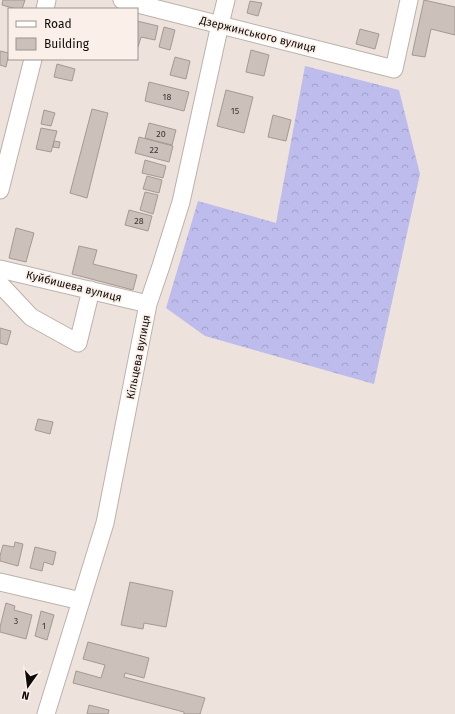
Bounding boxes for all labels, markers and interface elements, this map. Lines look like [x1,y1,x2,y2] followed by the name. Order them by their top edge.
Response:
[8,8,138,60] legend
[198,14,317,55] street label: Дзержинського вулиця
[44,17,72,31] text: Road
[44,37,90,51] text: Building
[163,92,171,102] house number: 18
[231,106,240,116] house number: 15
[156,129,166,139] house number: 20
[150,145,158,155] house number: 22
[134,216,144,226] house number: 28
[25,268,123,305] street label: Куйбишева вулиця
[124,314,153,400] street label: Кільцева вулиця
[14,616,18,626] house number: 3
[42,621,46,631] house number: 1
[8,666,48,706] north arrow
[21,688,31,702] text: N

